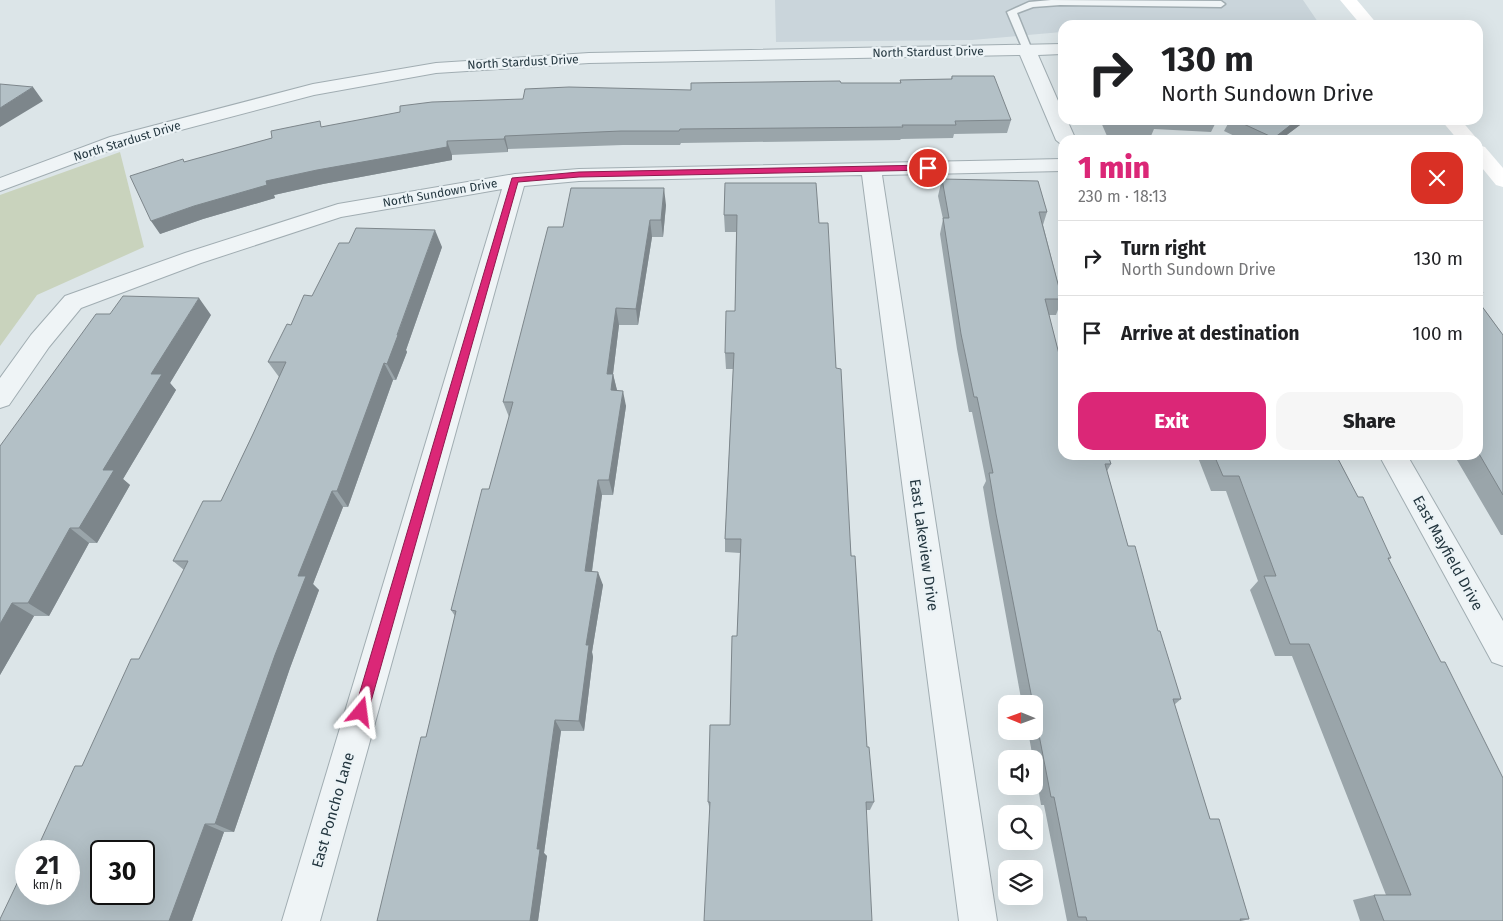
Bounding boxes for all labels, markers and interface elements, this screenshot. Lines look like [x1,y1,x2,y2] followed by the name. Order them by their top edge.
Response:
[1161,38,1254,80] text: 130 m
[1078,40,1143,105] icon: right
[872,44,984,60] street label: North Stardust Drive
[467,52,579,72] street label: North Stardust Drive
[1161,80,1374,107] text: North Sundown Drive
[72,118,182,164] street label: North Stardust Drive
[907,147,949,189] pin
[1078,150,1150,186] text: 1 min
[1411,152,1463,204] button: close
[914,154,942,182] icon: arrive
[382,176,498,210] street label: North Sundown Drive
[1078,187,1167,206] text: 230 m · 18:13
[1121,237,1206,260] text: Turn right
[1078,244,1106,272] icon: right
[1413,247,1463,270] text: 130 m
[1121,260,1276,279] text: North Sundown Drive
[1078,319,1106,347] icon: arrive
[1121,322,1300,345] text: Arrive at destination
[1412,322,1463,345] text: 100 m
[1078,392,1266,450] button: Exit
[1276,392,1463,450] button: Share
[906,478,942,612] street label: East Lakeview Drive
[1409,492,1487,614] street label: East Mayfield Drive
[334,685,386,737] position arrow
[998,695,1042,740] north arrow
[998,695,1043,905] map controls
[308,750,358,870] street label: East Poncho Lane
[998,750,1043,795] button: sound
[998,805,1043,850] button: search
[90,840,155,905] speed limit sign: 30
[36,851,59,881] text: 21
[998,860,1043,905] button: layers
[33,878,62,892] text: km/h

